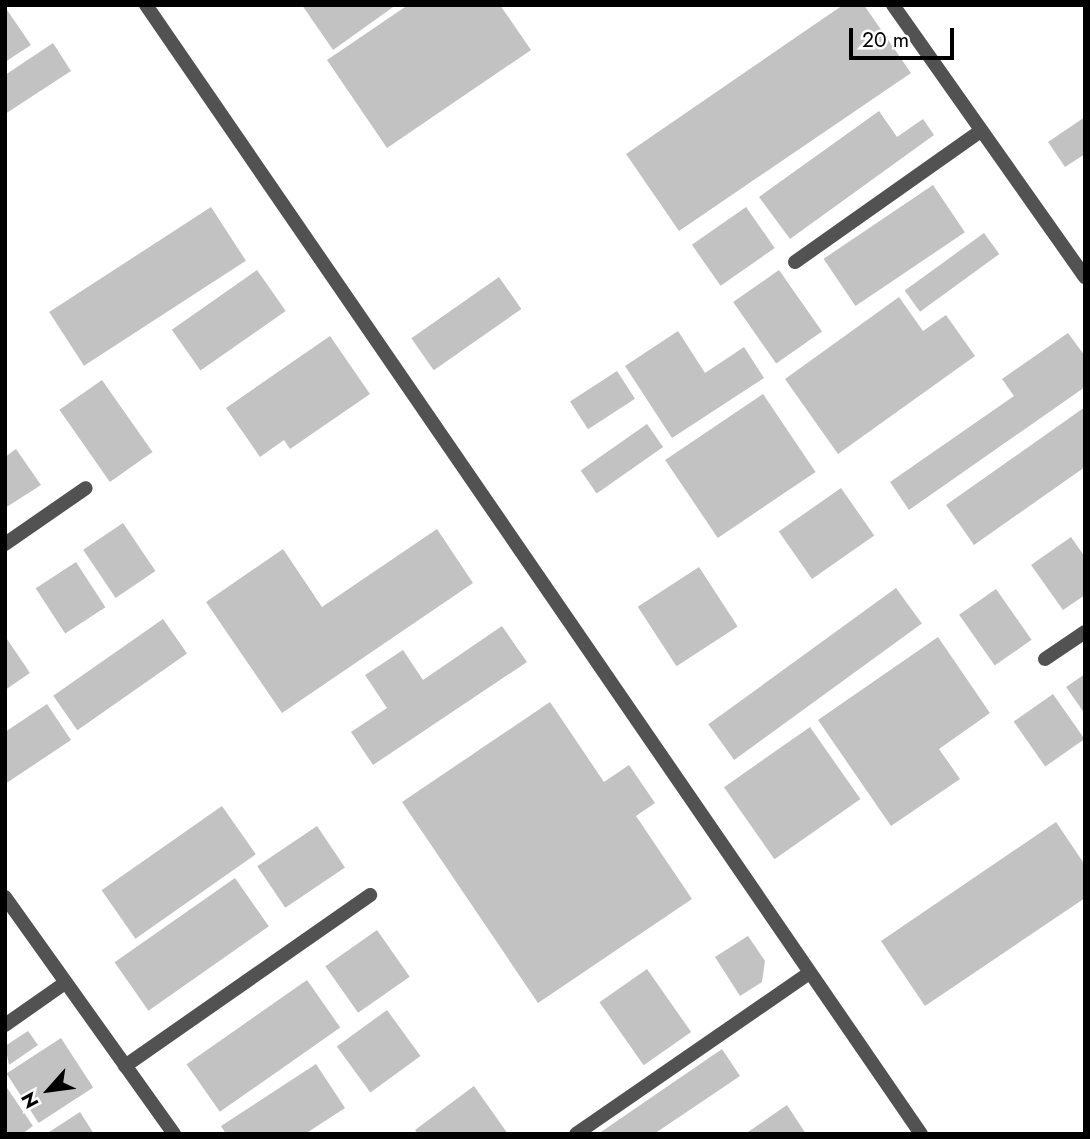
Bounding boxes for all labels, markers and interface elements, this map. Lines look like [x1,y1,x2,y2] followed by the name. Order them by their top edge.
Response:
[852,14,957,58] scale bar
[862,25,909,55] text: 20 m
[14,1055,84,1125] north arrow
[15,1087,45,1113] text: N

